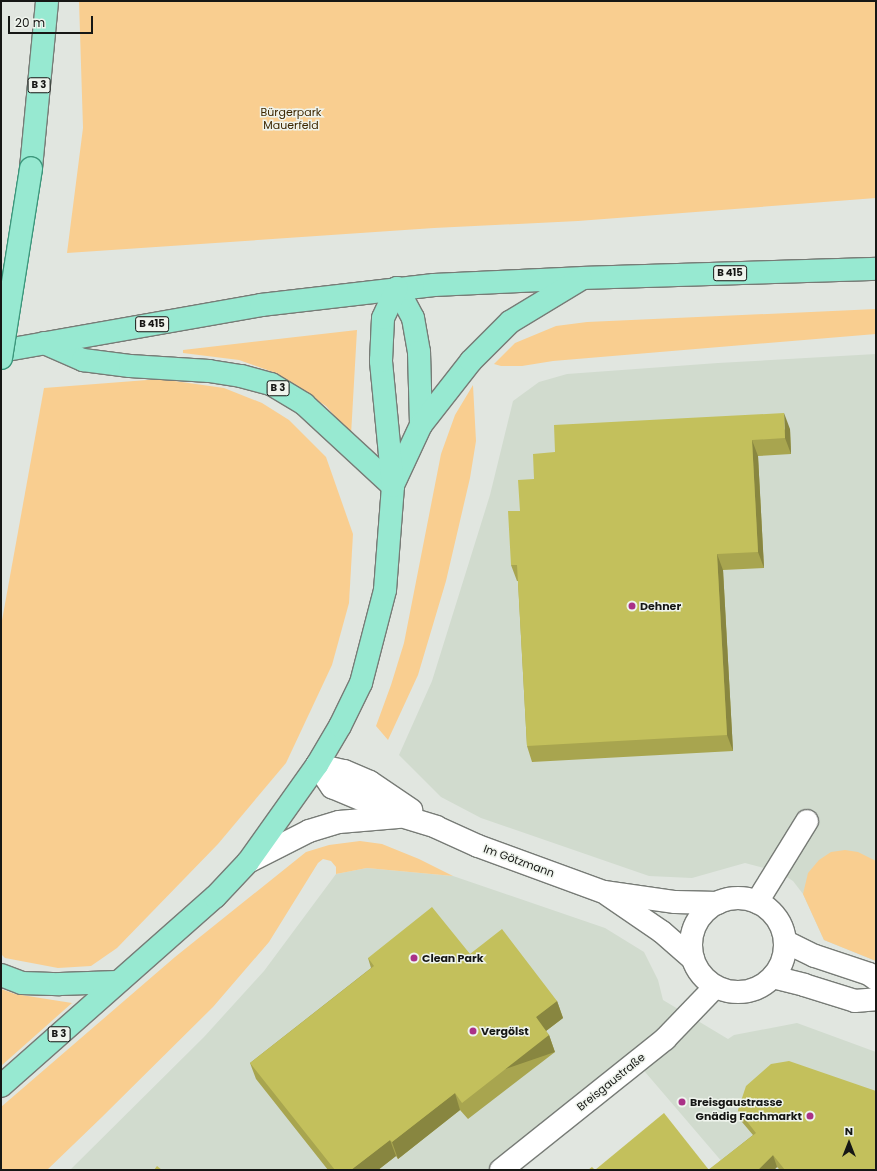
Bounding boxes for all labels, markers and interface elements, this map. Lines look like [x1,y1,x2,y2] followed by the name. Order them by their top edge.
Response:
[10,8,95,34] scale bar
[15,14,45,31] text: 20 m
[27,77,51,93] road number: B 3
[261,106,321,132] park label: Bürgerpark Mauerfeld
[713,265,747,281] road number: B 415
[135,316,169,332] road number: B 415
[266,380,290,396] road number: B 3
[640,599,681,613] place label: Dehner
[627,601,637,611] marker: Dehner
[482,842,556,880] street label: Im Götzmann
[422,951,483,965] place label: Clean Park
[409,953,419,963] marker: Clean Park
[481,1024,529,1038] place label: Vergölst
[47,1026,71,1042] road number: B 3
[468,1026,478,1036] marker: Vergölst
[574,1051,648,1113] street label: Breisgaustraße
[690,1095,782,1109] place label: Breisgaustrasse
[677,1097,687,1107] marker: Breisgaustrasse
[696,1109,802,1123] place label: Gnädig Fachmarkt
[805,1111,815,1121] marker: Gnädig Fachmarkt
[829,1123,869,1163] north arrow
[845,1123,853,1139] text: N

